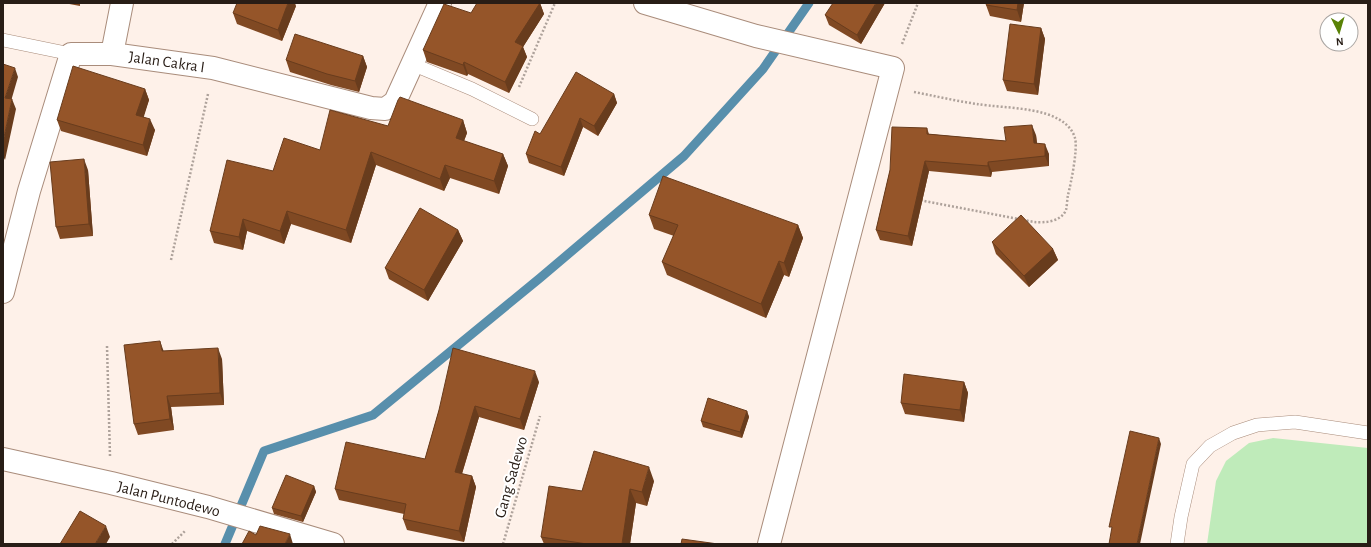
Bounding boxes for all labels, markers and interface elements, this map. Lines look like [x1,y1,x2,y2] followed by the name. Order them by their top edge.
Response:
[1319,12,1359,52] north arrow
[1336,36,1344,47] text: N
[128,49,206,75] street label: Jalan Cakra I
[492,435,530,520] street label: Gang Sadewo
[116,478,222,520] street label: Jalan Puntodewo

